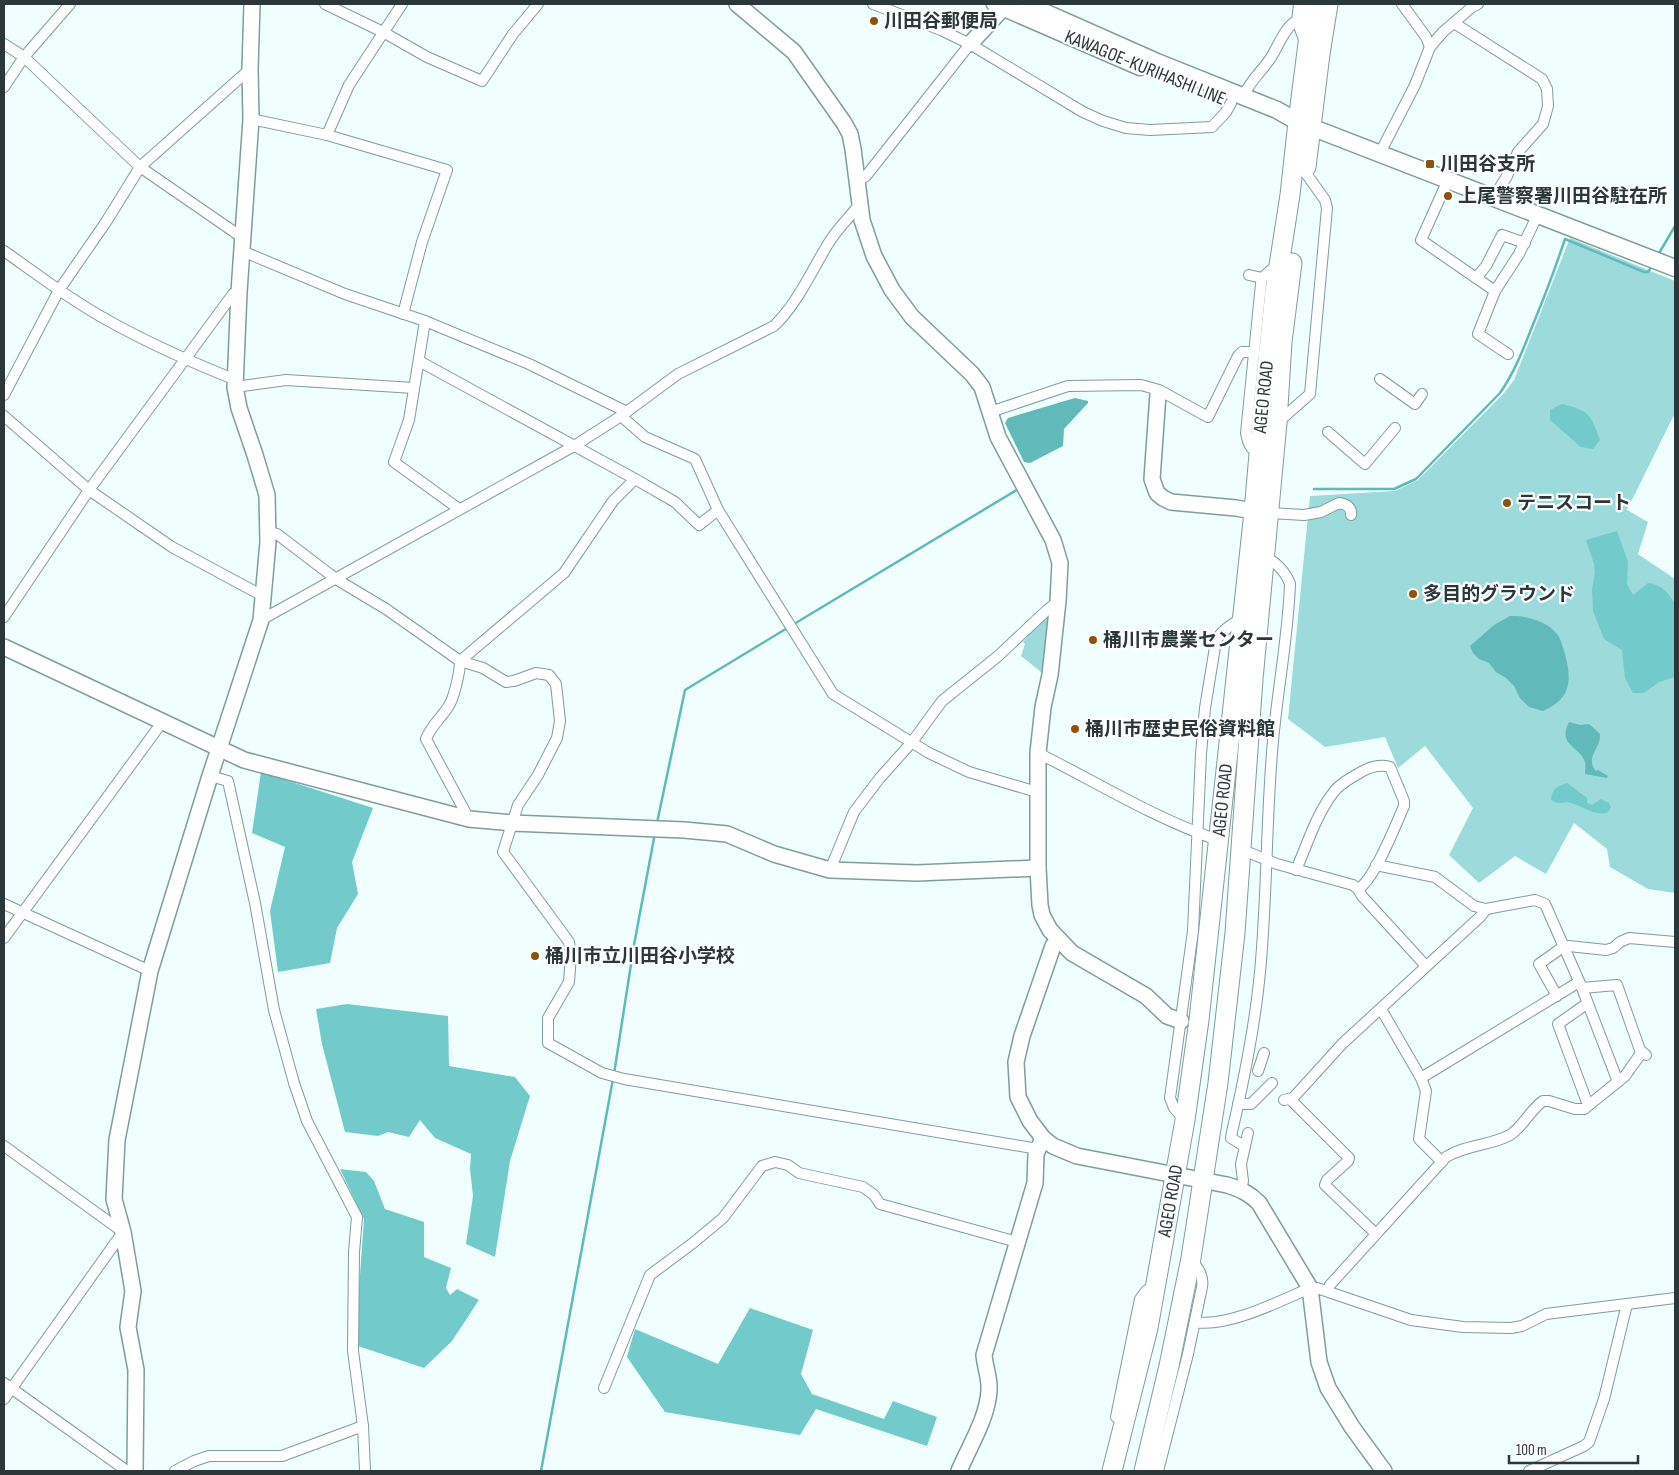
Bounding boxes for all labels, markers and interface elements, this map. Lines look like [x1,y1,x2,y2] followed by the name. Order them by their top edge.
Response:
[884,10,998,33] place label: 川田谷郵便局
[868,15,880,27] marker: 川田谷郵便局
[1061,25,1229,111] street label: KAWAGOE-KURIHASHI LINE
[1440,153,1535,176] place label: 川田谷支所
[1424,158,1436,170] marker: 川田谷支所
[1458,185,1667,208] place label: 上尾警察署川田谷駐在所
[1442,190,1454,202] marker: 上尾警察署川田谷駐在所
[1249,360,1279,435] street label: AGEO ROAD
[1517,492,1631,515] place label: テニスコート
[1501,497,1513,509] marker: テニスコート
[1423,583,1575,606] place label: 多目的グラウンド
[1407,588,1419,600] marker: 多目的グラウンド
[1103,629,1274,652] place label: 桶川市農業センター
[1087,634,1099,646] marker: 桶川市農業センター
[1085,718,1275,741] place label: 桶川市歴史民俗資料館
[1069,723,1081,735] marker: 桶川市歴史民俗資料館
[1208,763,1238,838] street label: AGEO ROAD
[545,945,735,968] place label: 桶川市立川田谷小学校
[529,950,541,962] marker: 桶川市立川田谷小学校
[1153,1163,1189,1240] street label: AGEO ROAD
[1509,1432,1638,1464] scale bar
[1516,1441,1547,1460] text: 100 m

